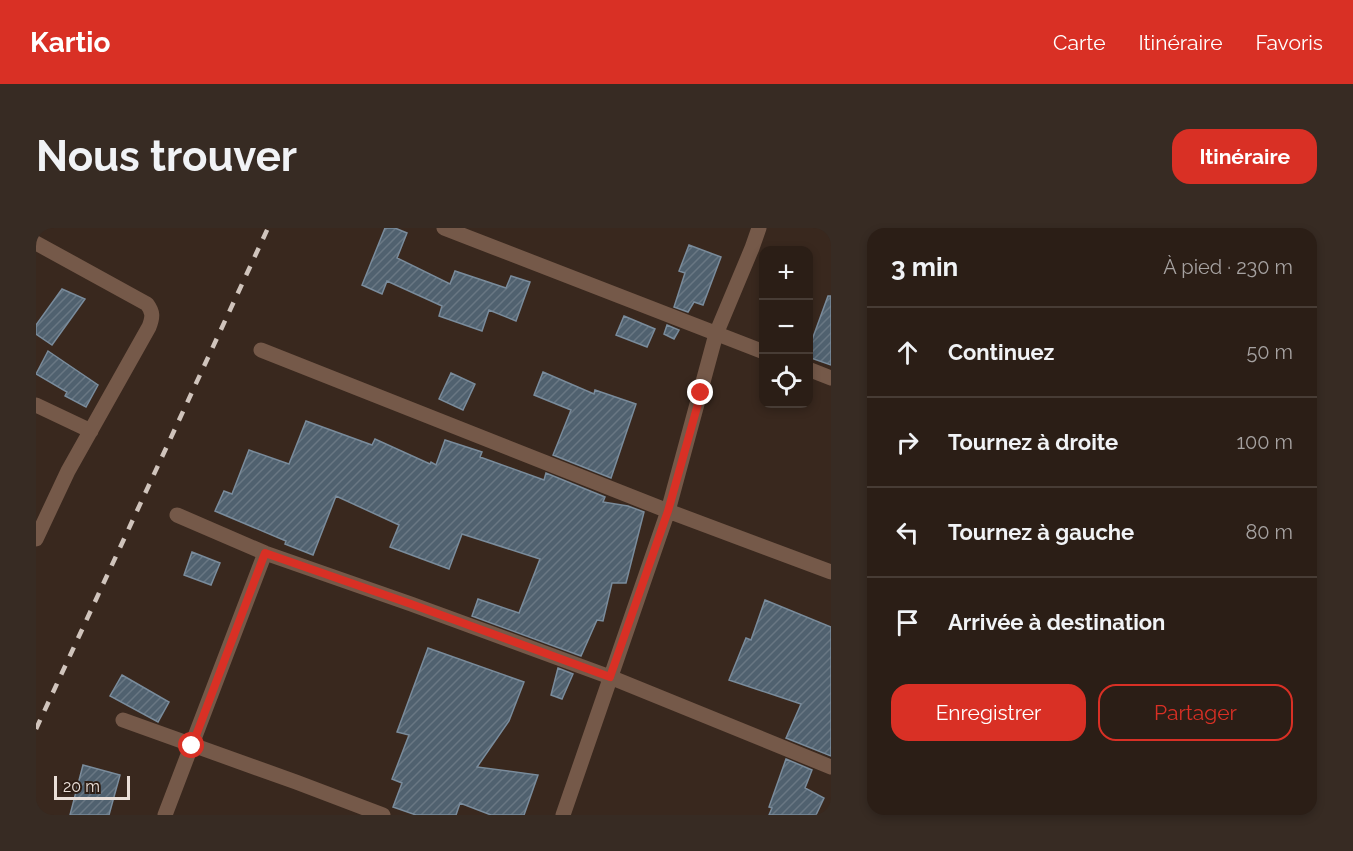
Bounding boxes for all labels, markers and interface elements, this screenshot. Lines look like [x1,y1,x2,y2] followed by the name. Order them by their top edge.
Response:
[30,26,110,59] text: Kartio
[1053,30,1105,55] text: Carte
[1138,30,1222,55] text: Itinéraire
[1255,30,1323,55] text: Favoris
[1172,129,1317,184] button: Itinéraire
[36,132,297,181] text: Nous trouver
[759,246,813,408] map controls
[759,246,813,300] button: +
[891,252,958,282] text: 3 min
[1163,255,1293,279] text: À pied · 230 m
[759,300,813,354] button: −
[891,336,924,369] icon: ahead
[948,339,1054,365] text: Continuez
[1246,340,1293,364] text: 50 m
[759,354,813,408] button: locate
[687,379,713,405] route end
[891,426,924,459] icon: right
[948,429,1118,455] text: Tournez à droite
[1236,430,1293,454] text: 100 m
[891,516,924,549] icon: left
[948,519,1134,545] text: Tournez à gauche
[1245,520,1293,544] text: 80 m
[891,606,924,639] icon: arrive
[948,609,1165,635] text: Arrivée à destination
[891,684,1086,741] button: Enregistrer
[1098,684,1293,741] button: Partager
[178,732,204,758] route start
[54,773,130,800] scale bar
[63,777,100,796] text: 20 m

